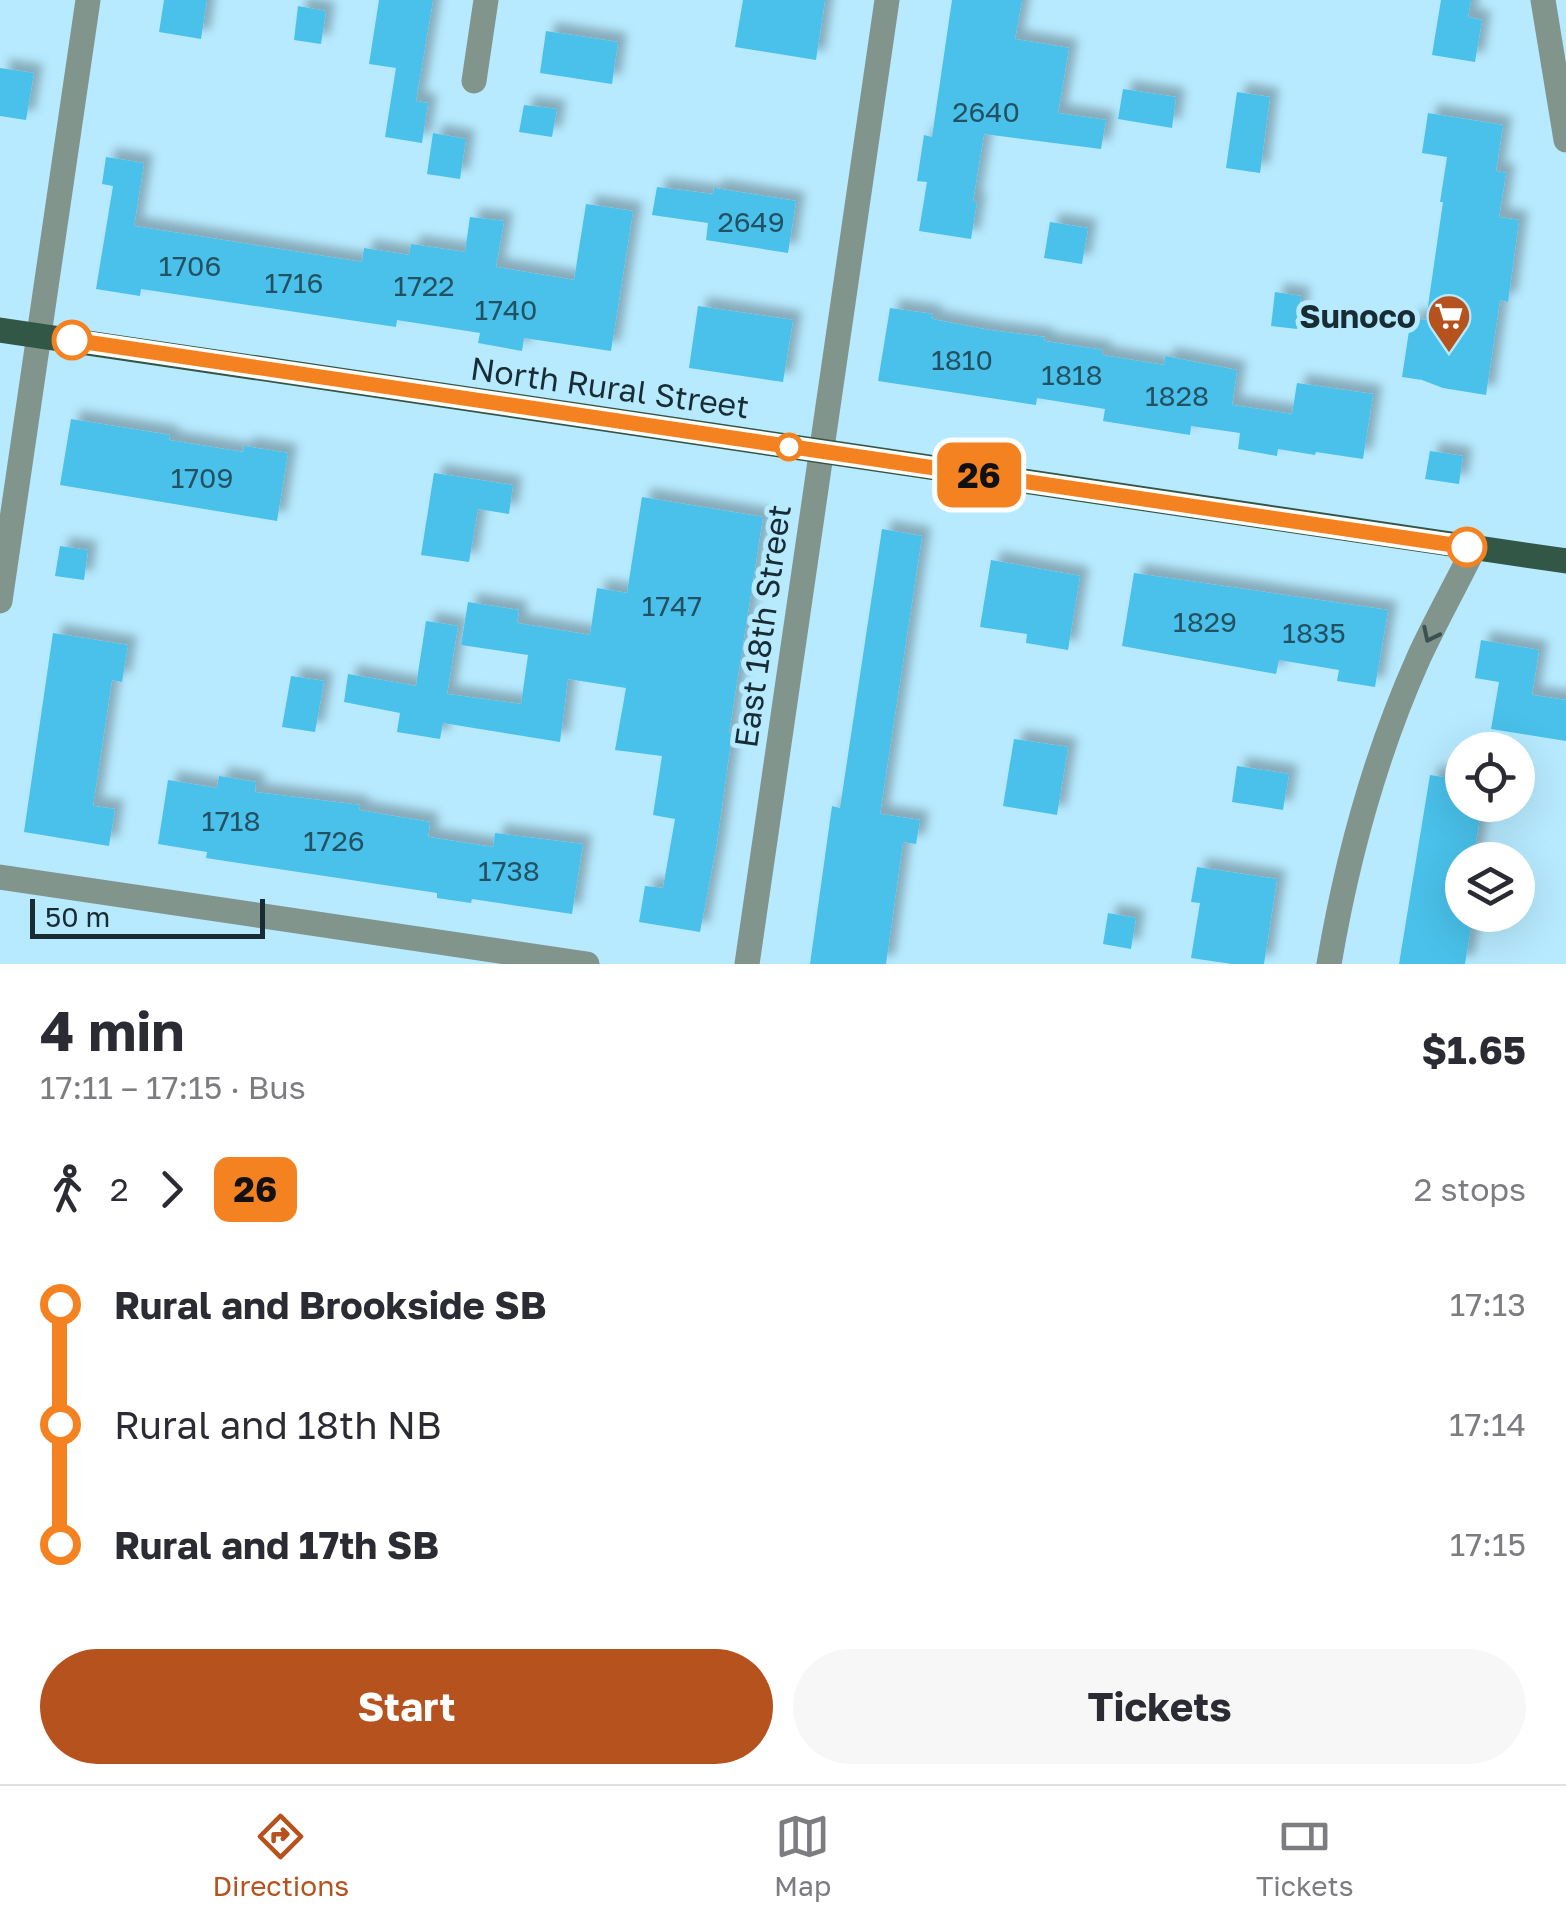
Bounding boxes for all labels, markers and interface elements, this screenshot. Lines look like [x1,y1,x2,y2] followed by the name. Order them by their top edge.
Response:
[952,95,1020,128] house number: 2640
[717,205,785,238] house number: 2649
[159,249,221,282] house number: 1706
[265,266,323,299] house number: 1716
[394,269,454,302] house number: 1722
[475,293,537,326] house number: 1740
[1426,293,1472,354] supermarket icon: Sunoco
[1299,297,1416,335] place label: Sunoco
[53,321,91,359] unlabelled marker
[931,343,993,376] house number: 1810
[468,349,752,425] street label: North Rural Street
[1041,358,1103,391] house number: 1818
[1145,379,1209,412] house number: 1828
[776,434,802,460] unlabelled marker
[934,442,1024,508] line badge: 26
[957,454,1001,496] text: 26
[171,461,233,494] house number: 1709
[726,502,798,750] street label: East 18th Street
[1448,528,1486,566] unlabelled marker
[642,589,702,622] house number: 1747
[1173,605,1237,638] house number: 1829
[1282,616,1346,649] house number: 1835
[1422,624,1442,642] one-way arrow
[1445,732,1535,932] map controls
[1445,732,1535,822] button: locate
[201,804,261,837] house number: 1718
[303,824,365,857] house number: 1726
[1445,842,1535,932] button: layers
[478,854,540,887] house number: 1738
[30,894,265,938] scale bar
[45,900,110,933] text: 50 m
[40,997,185,1063] text: 4 min
[1421,1027,1526,1072] text: $1.65
[40,1068,306,1106] text: 17:11 – 17:15 · Bus
[40,1162,95,1217] icon: walk
[144,1162,199,1217] icon: forward
[234,1168,277,1210] text: 26
[110,1170,129,1208] text: 2
[1414,1170,1526,1208] text: 2 stops
[114,1282,547,1327] text: Rural and Brookside SB
[1450,1285,1526,1323] text: 17:13
[114,1402,441,1447] text: Rural and 18th NB
[1449,1405,1526,1443] text: 17:14
[114,1522,439,1567] text: Rural and 17th SB
[1450,1525,1526,1563] text: 17:15
[40,1649,773,1764] button: Start
[793,1649,1526,1764] button: Tickets
[212,1809,349,1902] tab: Directions
[774,1809,831,1902] tab: Map
[1256,1809,1354,1902] tab: Tickets

